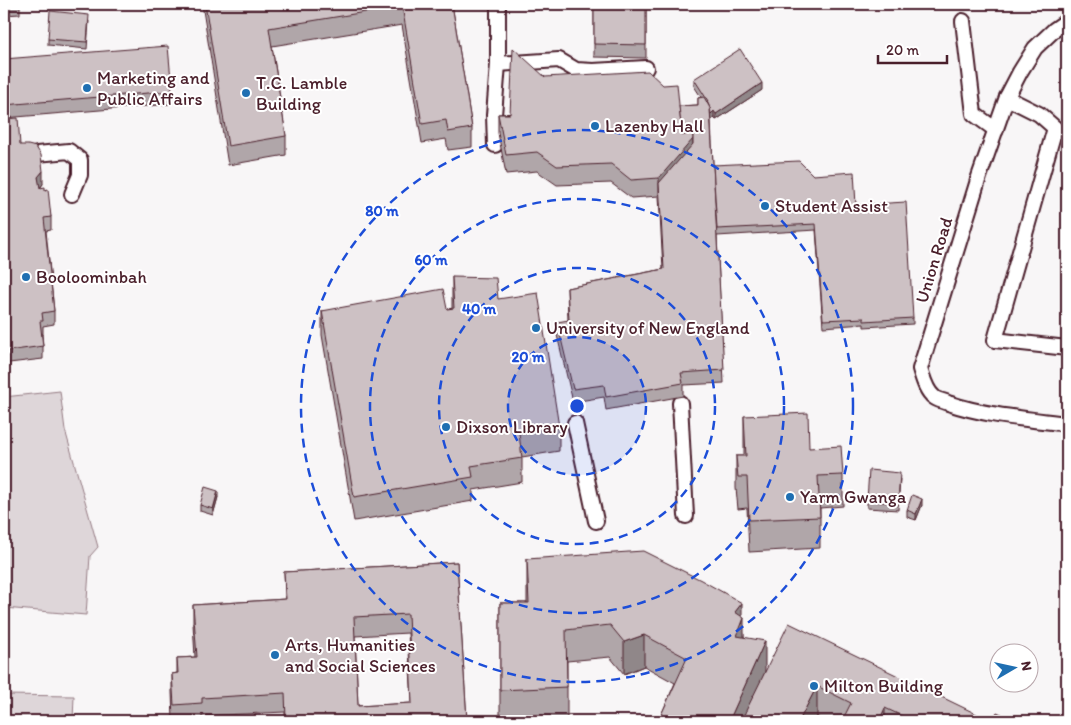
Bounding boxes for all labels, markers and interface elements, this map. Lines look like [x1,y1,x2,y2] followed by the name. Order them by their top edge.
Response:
[878,32,947,64] scale bar
[886,41,920,59] text: 20 m
[97,67,210,110] place label: Marketing and Public Affairs
[256,72,347,115] place label: T.C. Lamble Building
[81,82,93,94] marker: Marketing and Public Affairs
[240,87,252,99] marker: T.C. Lamble Building
[605,115,704,137] place label: Lazenby Hall
[589,120,601,132] marker: Lazenby Hall
[775,195,888,217] place label: Student Assist
[759,200,771,212] marker: Student Assist
[365,202,399,220] text: 80 m
[911,214,958,306] street label: Union Road
[414,251,448,269] text: 60 m
[36,266,147,288] place label: Booloominbah
[20,271,32,283] marker: Booloominbah
[462,300,497,318] text: 40 m
[546,317,750,339] place label: University of New England
[530,322,542,334] marker: University of New England
[511,348,545,366] text: 20 m
[568,397,586,415] centre of rings
[456,416,568,438] place label: Dixson Library
[440,421,452,433] marker: Dixson Library
[800,486,907,508] place label: Yarm Gwanga
[784,491,796,503] marker: Yarm Gwanga
[285,634,436,677] place label: Arts, Humanities and Social Sciences
[988,642,1038,692] north arrow
[269,649,281,661] marker: Arts, Humanities and Social Sciences
[1017,660,1035,672] text: N
[824,675,944,697] place label: Milton Building
[808,680,820,692] marker: Milton Building

